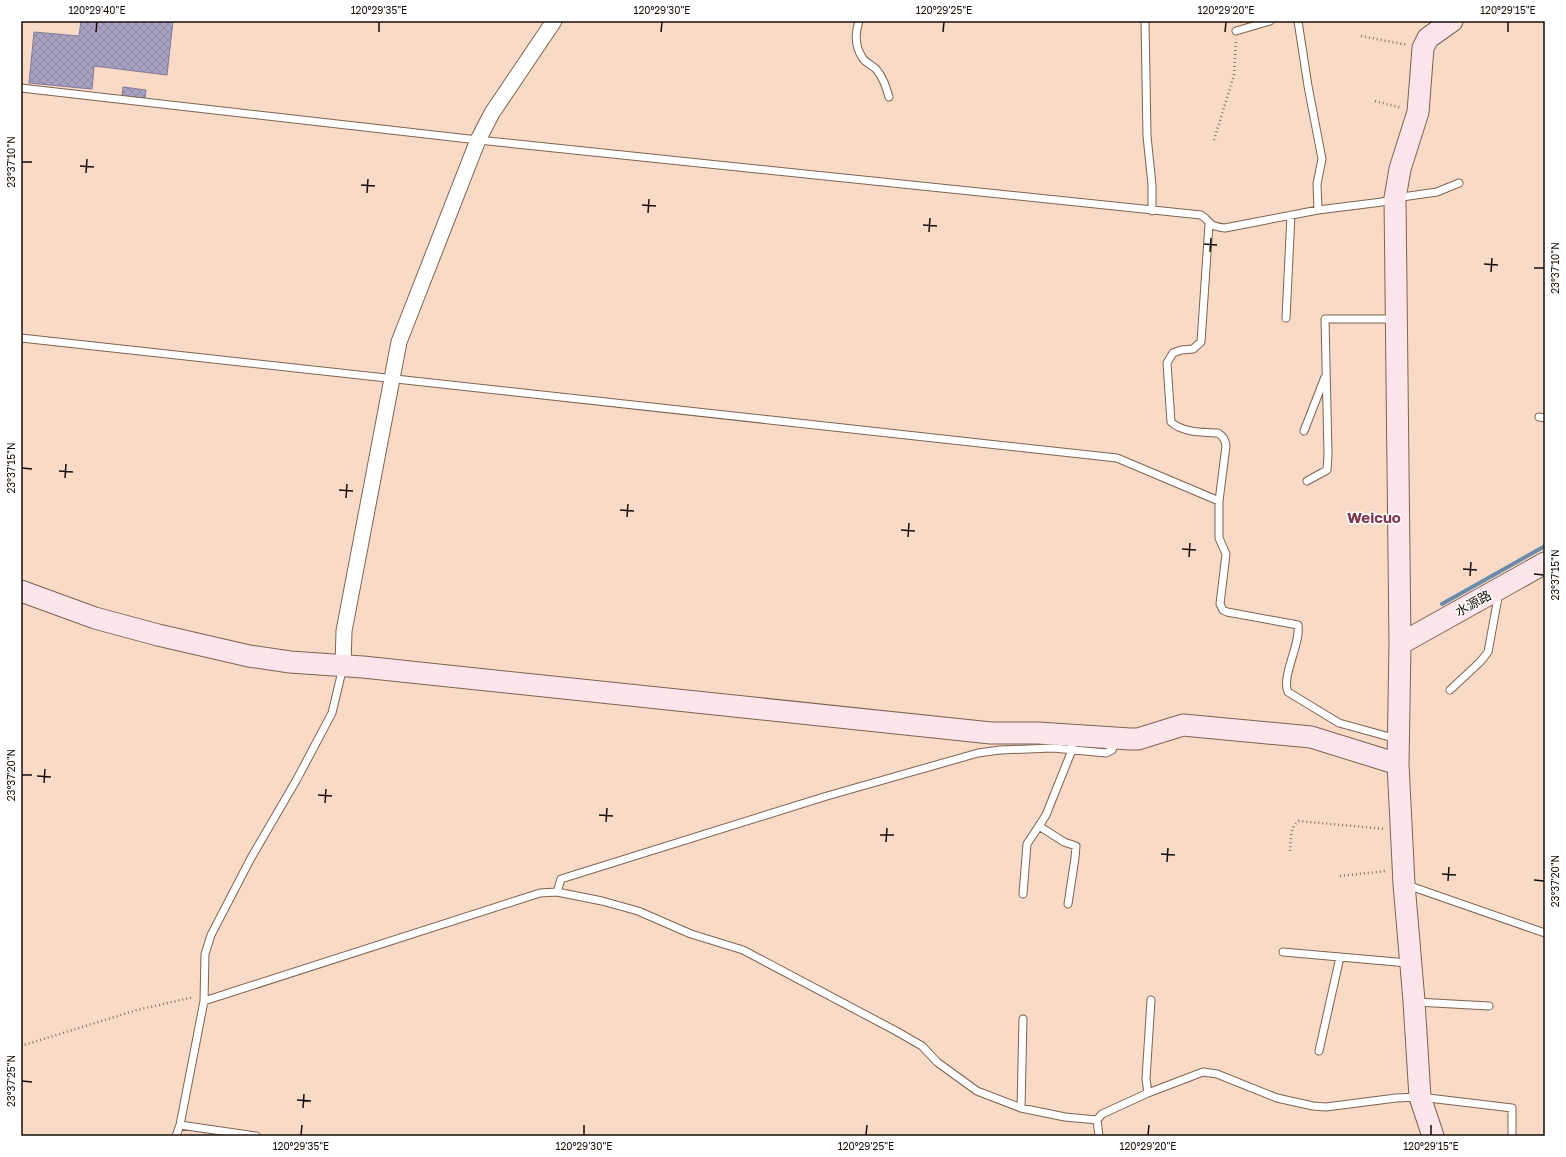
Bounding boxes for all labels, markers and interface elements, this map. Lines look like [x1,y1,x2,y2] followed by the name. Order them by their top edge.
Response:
[68,4,126,16] text: 120°29'40"E
[351,4,407,16] text: 120°29'35"E
[634,4,690,16] text: 120°29'30"E
[916,4,972,16] text: 120°29'25"E
[1198,4,1254,16] text: 120°29'20"E
[1480,4,1536,16] text: 120°29'15"E
[5,136,17,188] text: 23°37'10"N
[1549,242,1561,294] text: 23°37'10"N
[5,442,17,494] text: 23°37'15"N
[1347,508,1401,526] district label: Weicuo
[1549,549,1561,601] text: 23°37'15"N
[1452,587,1494,619] street label: 水源路
[5,749,17,801] text: 23°37'20"N
[1549,855,1561,907] text: 23°37'20"N
[5,1055,17,1107] text: 23°37'25"N
[273,1140,329,1152] text: 120°29'35"E
[556,1140,612,1152] text: 120°29'30"E
[838,1140,894,1152] text: 120°29'25"E
[1120,1140,1176,1152] text: 120°29'20"E
[1403,1140,1459,1152] text: 120°29'15"E

